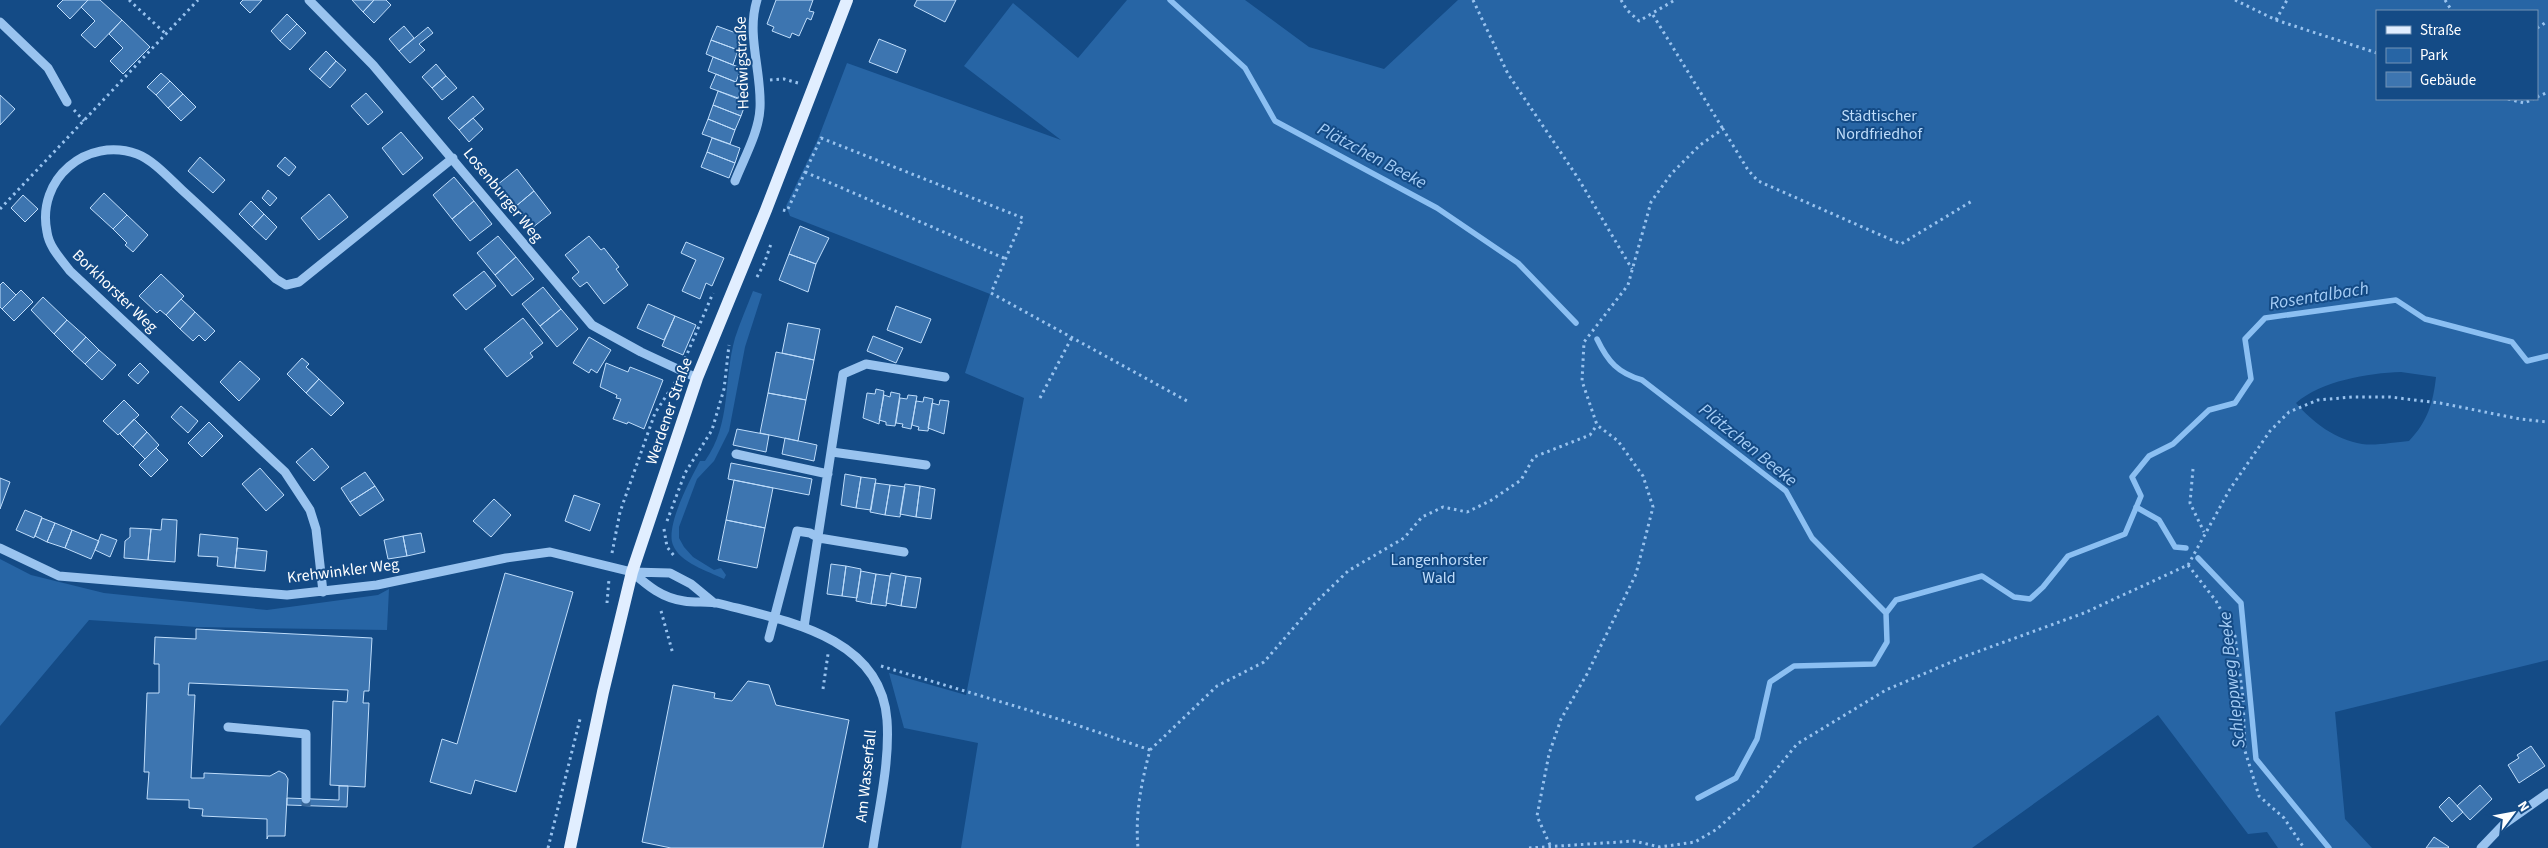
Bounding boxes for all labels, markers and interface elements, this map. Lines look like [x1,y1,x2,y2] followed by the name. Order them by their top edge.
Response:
[2376,10,2538,100] legend
[729,16,755,110] street label: Hedwigstraße
[2420,20,2461,41] text: Straße
[2420,45,2449,66] text: Park
[2420,70,2476,91] text: Gebäude
[1836,105,1923,145] park label: Städtischer Nordfriedhof
[1313,117,1431,195] water label: Plätzchen Beeke
[458,143,548,247] street label: Losenburger Weg
[67,244,163,338] street label: Borkhorster Weg
[2267,276,2371,316] water label: Rosentalbach
[640,354,698,468] street label: Werdener Straße
[1693,397,1803,493] water label: Plätzchen Beeke
[1390,549,1488,589] park label: Langenhorster Wald
[286,553,400,589] street label: Krehwinkler Weg
[2212,610,2252,750] water label: Schleppweg Beeke
[850,729,882,823] street label: Am Wasserfall
[2488,788,2538,838] north arrow
[2512,797,2534,816] text: N

